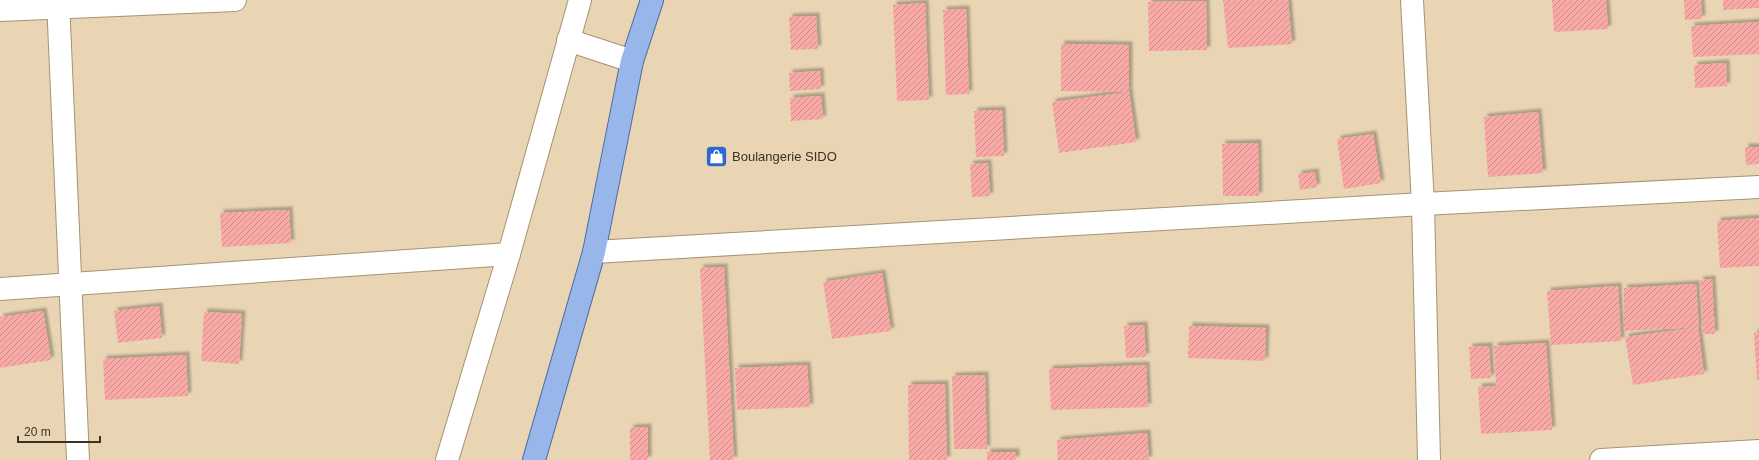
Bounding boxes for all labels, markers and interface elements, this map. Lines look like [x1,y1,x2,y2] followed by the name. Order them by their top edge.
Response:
[703,143,729,169] shop icon: Boulangerie SIDO
[732,149,837,164] place label: Boulangerie SIDO
[18,418,100,444] scale bar
[24,425,51,439] text: 20 m

